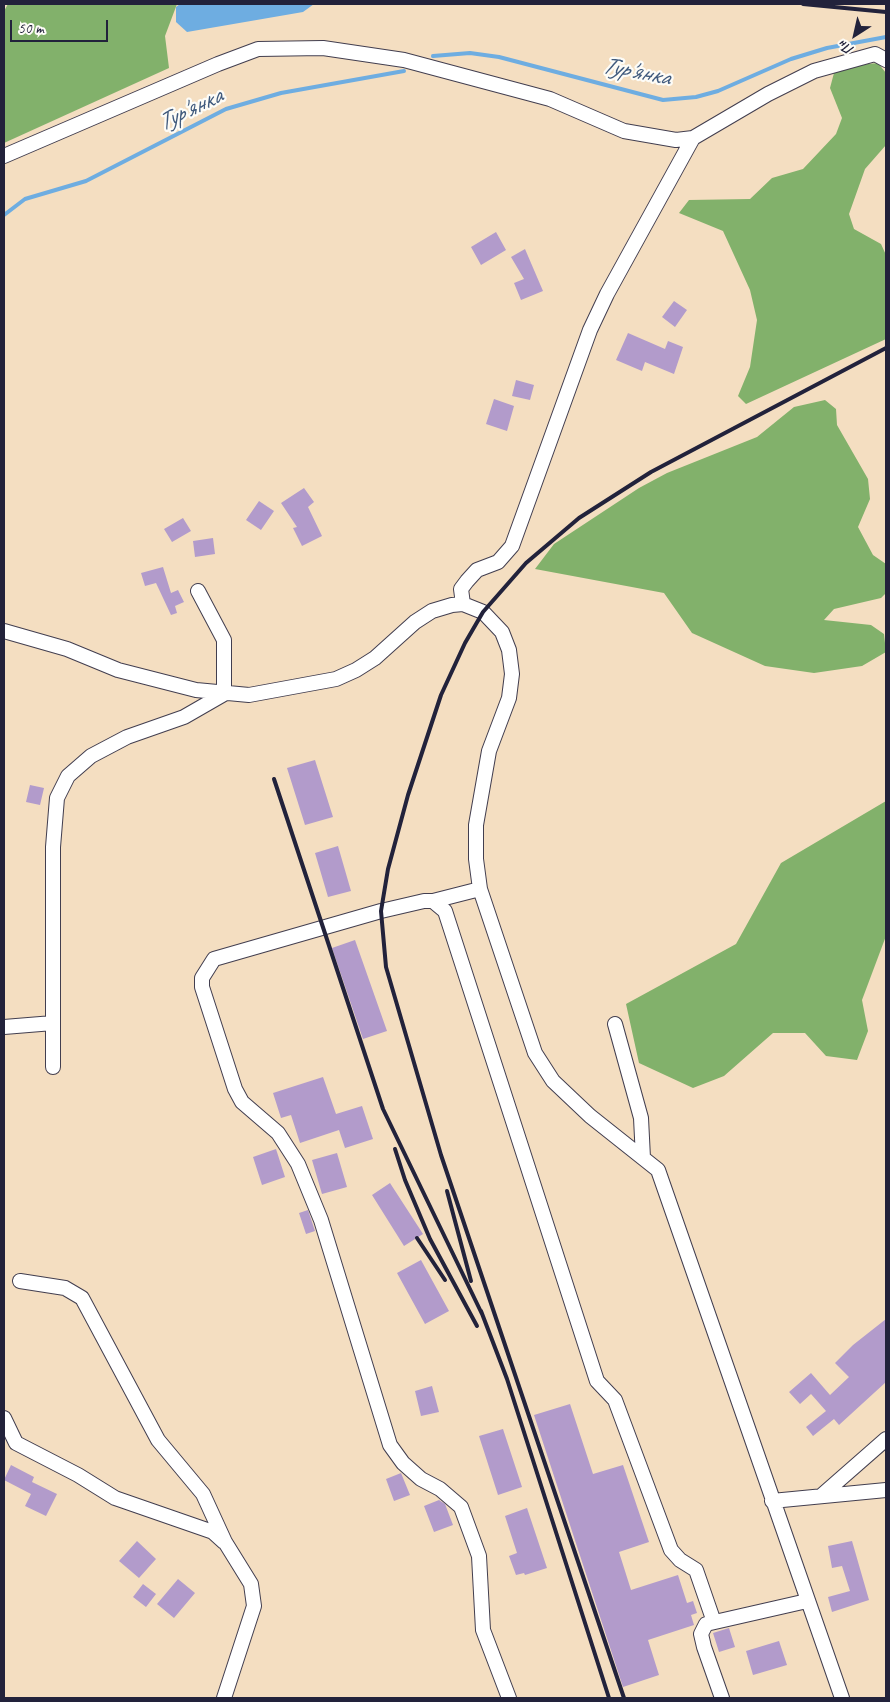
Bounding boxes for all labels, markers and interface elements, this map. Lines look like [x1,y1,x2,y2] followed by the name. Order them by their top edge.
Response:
[12,10,110,42] scale bar
[830,10,880,60] north arrow
[18,19,44,38] text: 50 m
[835,37,857,59] text: Пн
[599,51,673,93] water label: Тур'янка
[153,81,227,139] water label: Тур'янка

